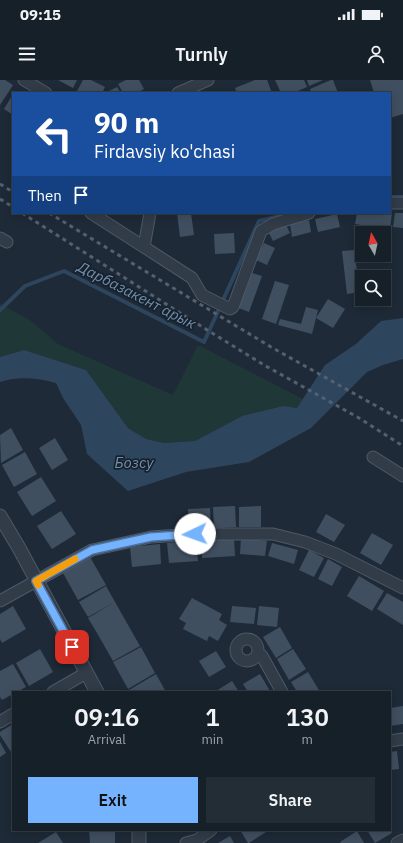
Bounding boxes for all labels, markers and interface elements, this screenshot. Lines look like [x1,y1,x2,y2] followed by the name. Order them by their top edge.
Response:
[20,5,61,24] text: 09:15
[16,43,38,65] icon: menu
[175,43,228,66] text: Turnly
[365,43,387,65] icon: person
[94,104,159,141] text: 90 m
[28,108,80,160] icon: left
[94,140,235,163] text: Firdavsiy ko'chasi
[70,184,92,206] icon: arrive
[28,186,62,205] text: Then
[355,226,391,262] north arrow
[355,226,391,306] map controls
[73,256,200,334] water label: Дарбазакент арык
[355,270,391,306] button: search
[114,453,154,472] water label: Бозсу
[174,513,216,555] position arrow
[55,630,89,664] pin
[61,636,83,658] icon: arrive
[74,701,139,733] text: 09:16
[205,701,220,733] text: 1
[286,701,329,733] text: 130
[88,731,126,748] text: Arrival
[202,731,224,748] text: min
[302,731,313,748] text: m
[28,777,198,823] button: Exit
[206,777,375,823] button: Share

